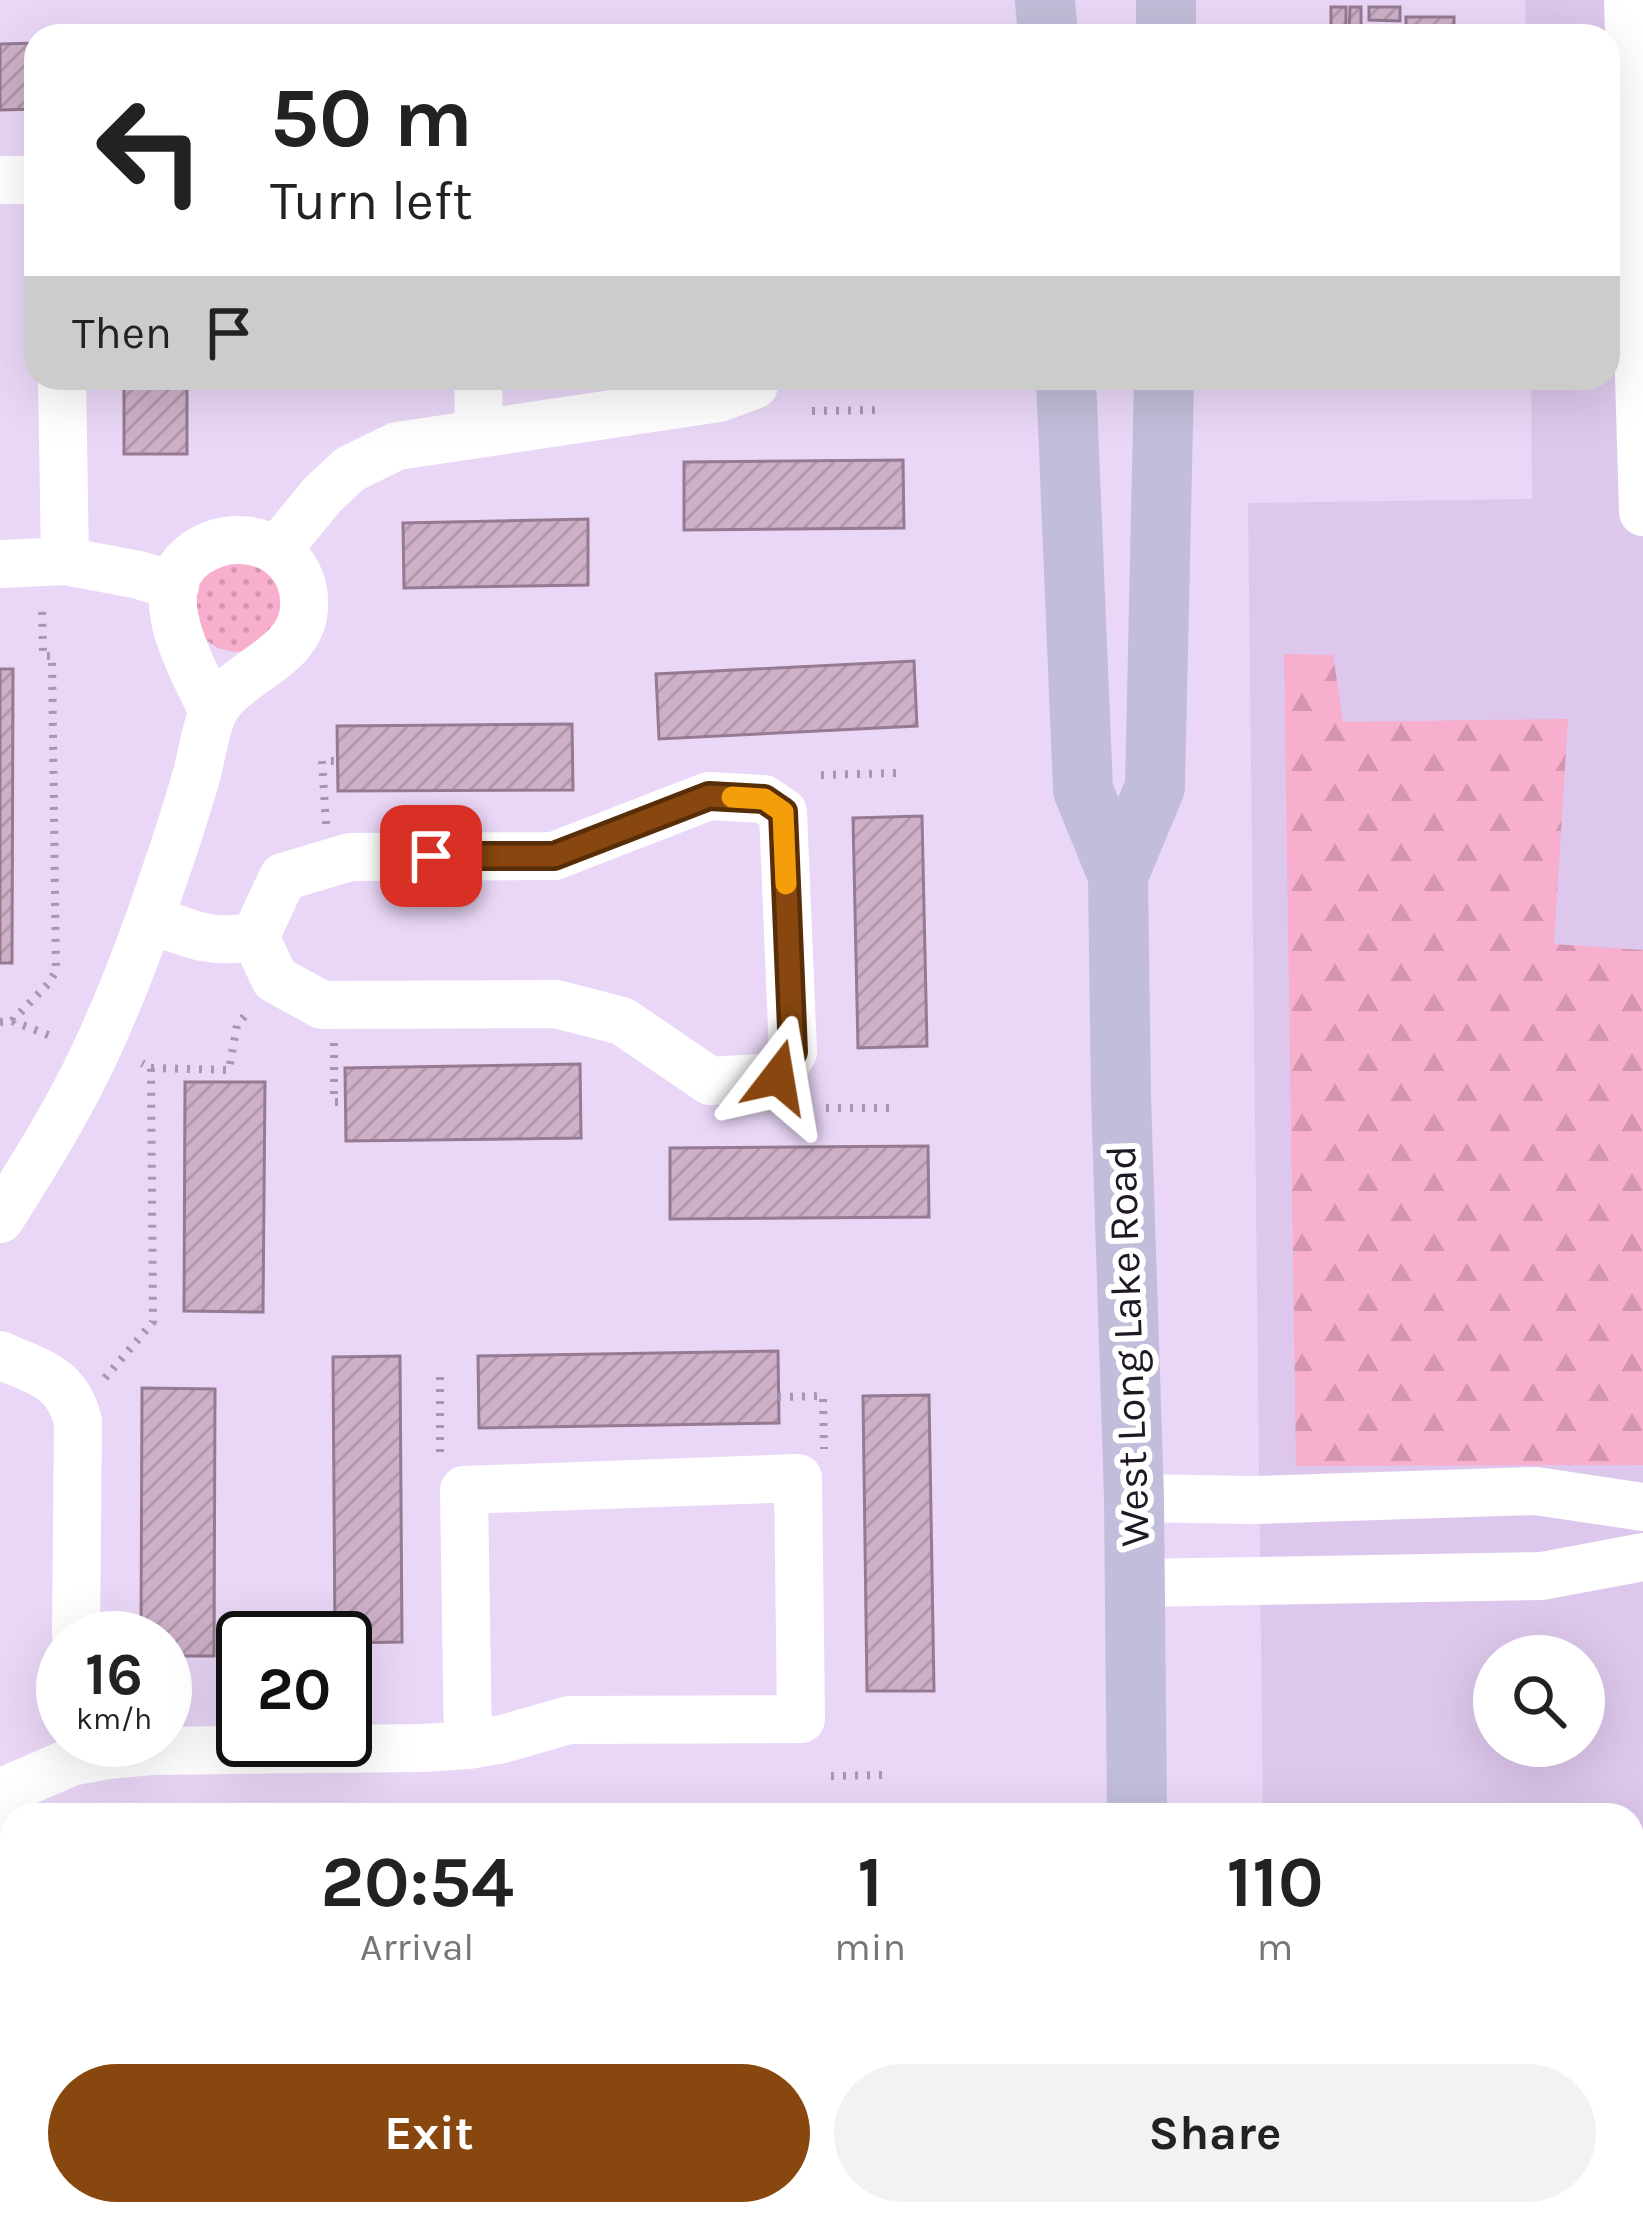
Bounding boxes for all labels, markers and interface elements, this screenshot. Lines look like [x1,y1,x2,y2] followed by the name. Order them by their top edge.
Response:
[270,69,473,167] text: 50 m
[72,72,228,228] icon: left
[270,169,473,233] text: Turn left
[196,300,262,366] icon: arrive
[72,307,172,359] text: Then
[380,805,482,907] pin
[398,823,464,889] icon: arrive
[715,1014,841,1140] position arrow
[1096,1144,1160,1548] street label: West Long Lake Road
[216,1611,372,1767] speed limit sign: 20
[1473,1635,1605,1767] map controls
[1473,1635,1605,1767] button: search
[85,1639,143,1709] text: 16
[76,1701,152,1737] text: km/h
[321,1840,514,1924] text: 20:54
[857,1840,883,1924] text: 1
[1227,1840,1323,1924] text: 110
[360,1924,474,1970] text: Arrival
[834,1924,906,1970] text: min
[1257,1924,1293,1970] text: m
[48,2064,810,2202] button: Exit
[834,2064,1596,2202] button: Share

